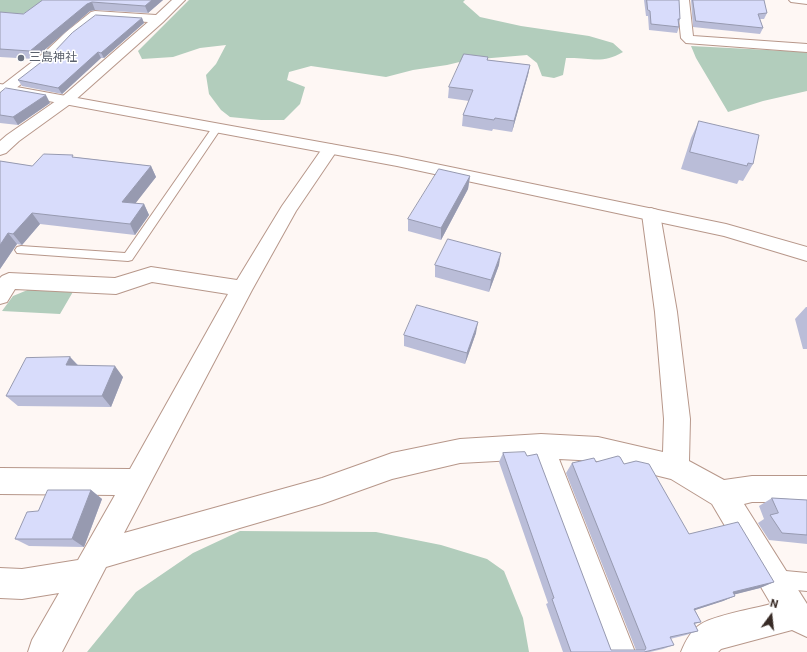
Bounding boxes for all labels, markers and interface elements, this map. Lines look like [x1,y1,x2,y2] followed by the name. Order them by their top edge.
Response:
[29,51,77,65] place label: 三島神社
[16,53,26,63] marker: 三島神社
[751,596,791,636] north arrow
[769,597,780,611] text: N

